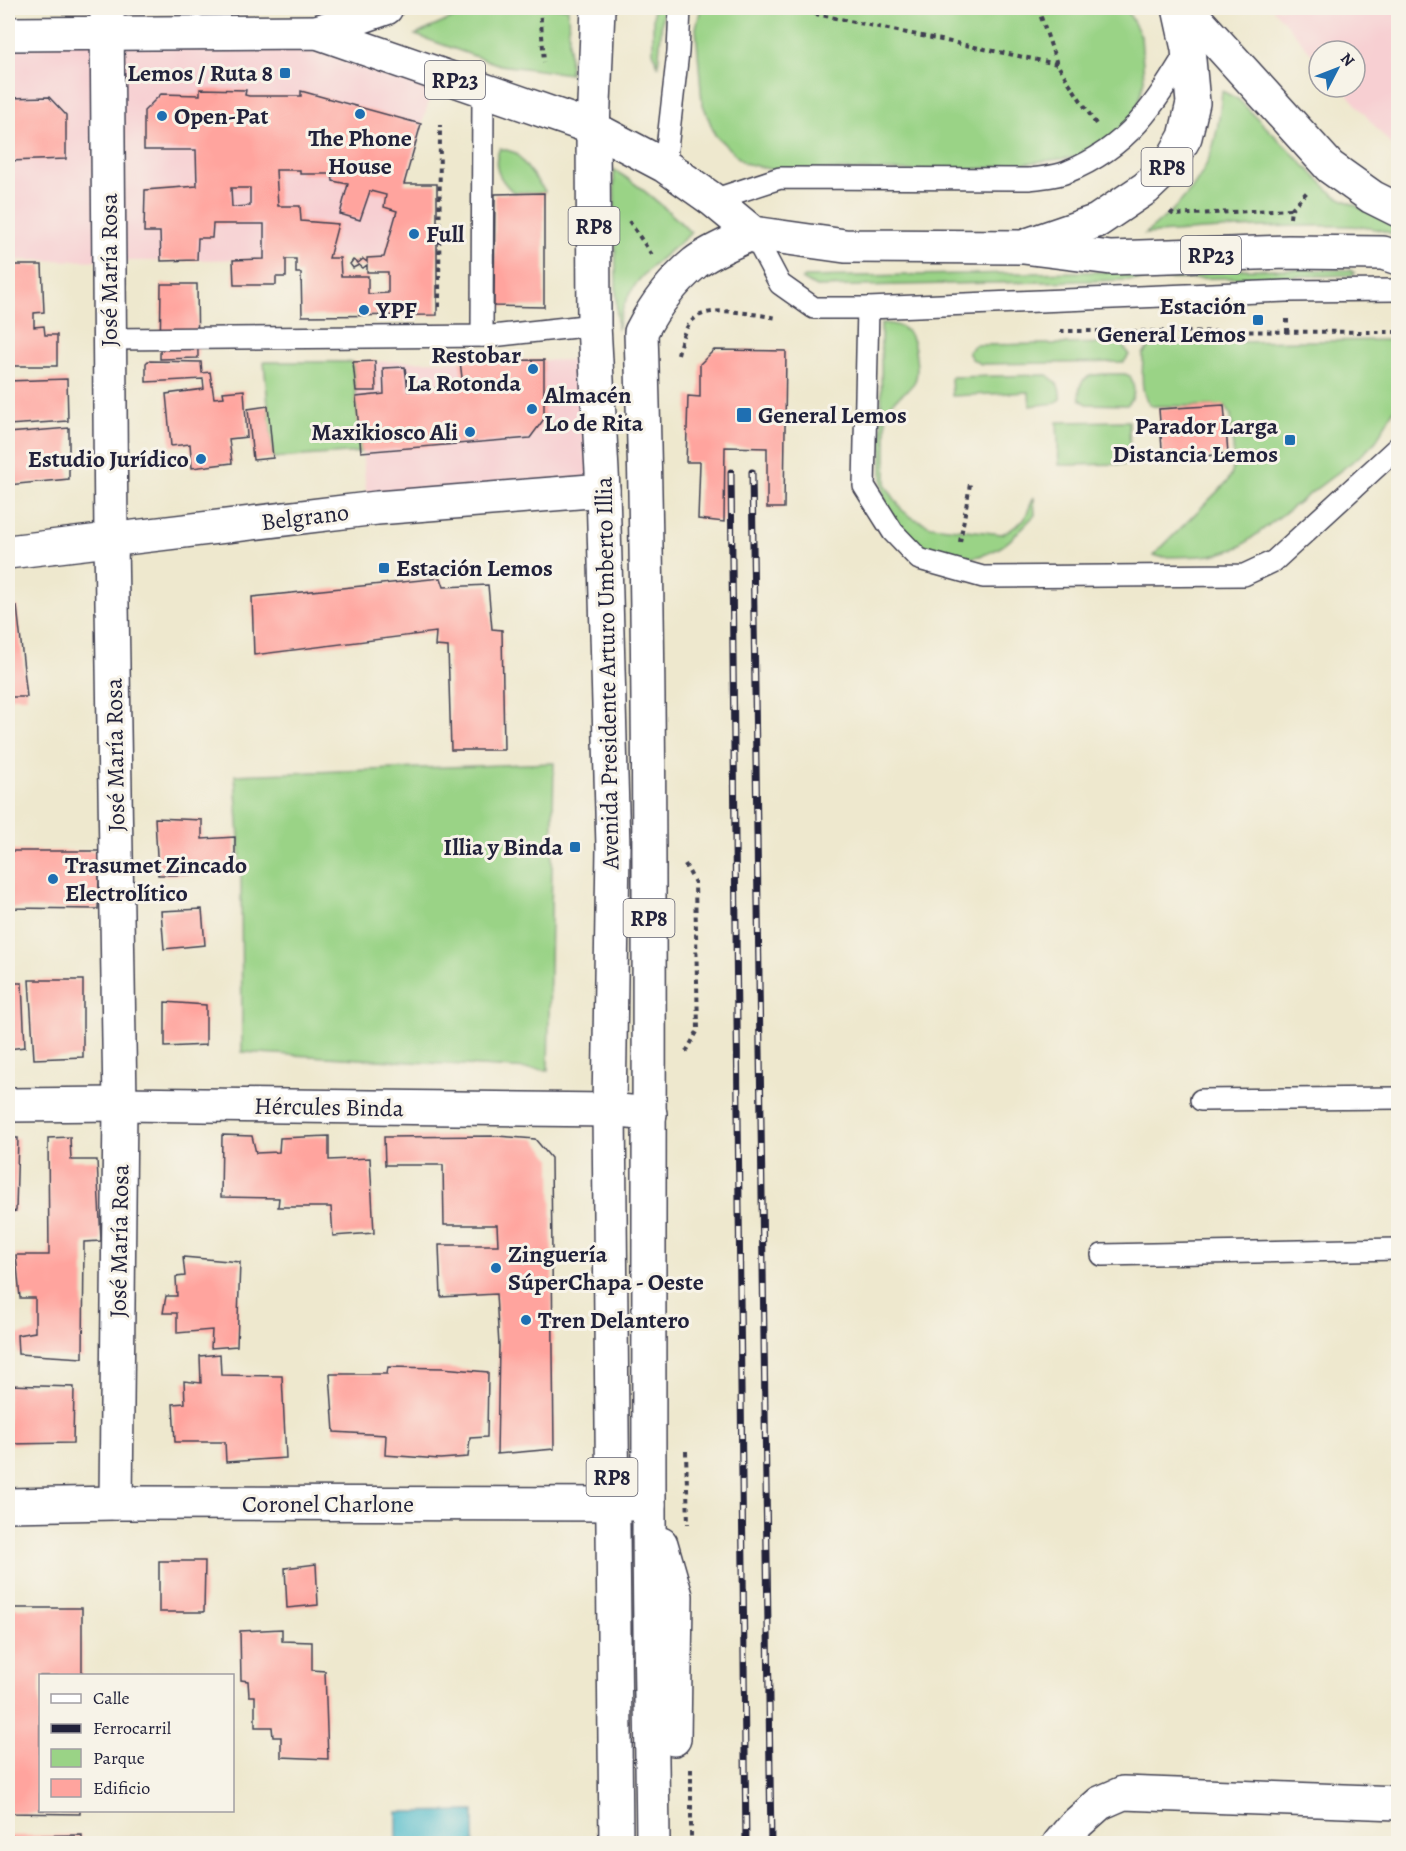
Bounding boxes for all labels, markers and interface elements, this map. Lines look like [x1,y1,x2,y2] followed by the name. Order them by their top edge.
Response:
[1307,39,1367,99] north arrow
[1335,48,1360,72] text: N
[127,57,273,89] place label: Lemos / Ruta 8
[425,61,485,99] road number: RP23
[278,66,292,80] marker: Lemos / Ruta 8
[174,100,268,132] place label: Open-Pat
[353,107,367,121] marker: The Phone House
[155,109,169,123] marker: Open-Pat
[308,122,412,182] place label: The Phone House
[1142,148,1192,186] road number: RP8
[93,192,125,347] street label: José María Rosa
[568,207,620,245] road number: RP8
[426,218,465,250] place label: Full
[407,227,421,241] marker: Full
[1181,236,1241,274] road number: RP23
[1097,290,1247,350] place label: Estación General Lemos
[375,294,417,326] place label: YPF
[357,303,371,317] marker: YPF
[1251,313,1265,327] marker: Estación General Lemos
[407,339,521,399] place label: Restobar La Rotonda
[526,362,540,376] marker: Restobar La Rotonda
[543,379,644,439] place label: Almacén Lo de Rita
[758,399,907,431] place label: General Lemos
[525,402,539,416] marker: Almacén Lo de Rita
[735,406,753,424] marker: General Lemos
[1112,410,1278,470] place label: Parador Larga Distancia Lemos
[311,416,458,448] place label: Maxikiosco Ali
[463,425,477,439] marker: Maxikiosco Ali
[1283,433,1297,447] marker: Parador Larga Distancia Lemos
[28,443,189,475] place label: Estudio Jurídico
[194,452,208,466] marker: Estudio Jurídico
[588,476,626,871] street label: Avenida Presidente Arturo Umberto Illia
[259,496,351,538] street label: Belgrano
[396,552,553,584] place label: Estación Lemos
[377,561,391,575] marker: Estación Lemos
[98,677,132,832] street label: José María Rosa
[443,831,563,863] place label: Illia y Binda
[568,840,582,854] marker: Illia y Binda
[65,849,247,909] place label: Trasumet Zincado Electrolítico
[46,872,60,886] marker: Trasumet Zincado Electrolítico
[624,899,674,937] road number: RP8
[254,1090,405,1124] street label: Hércules Binda
[102,1163,136,1318] street label: José María Rosa
[508,1238,704,1298] place label: Zinguería SúperChapa - Oeste
[489,1261,503,1275] marker: Zinguería SúperChapa - Oeste
[538,1304,690,1336] place label: Tren Delantero
[519,1313,533,1327] marker: Tren Delantero
[586,1458,638,1496] road number: RP8
[242,1488,414,1520] street label: Coronel Charlone
[39,1674,234,1812] legend
[93,1686,130,1710] text: Calle
[93,1716,172,1740] text: Ferrocarril
[93,1746,145,1770] text: Parque
[93,1776,150,1800] text: Edificio

